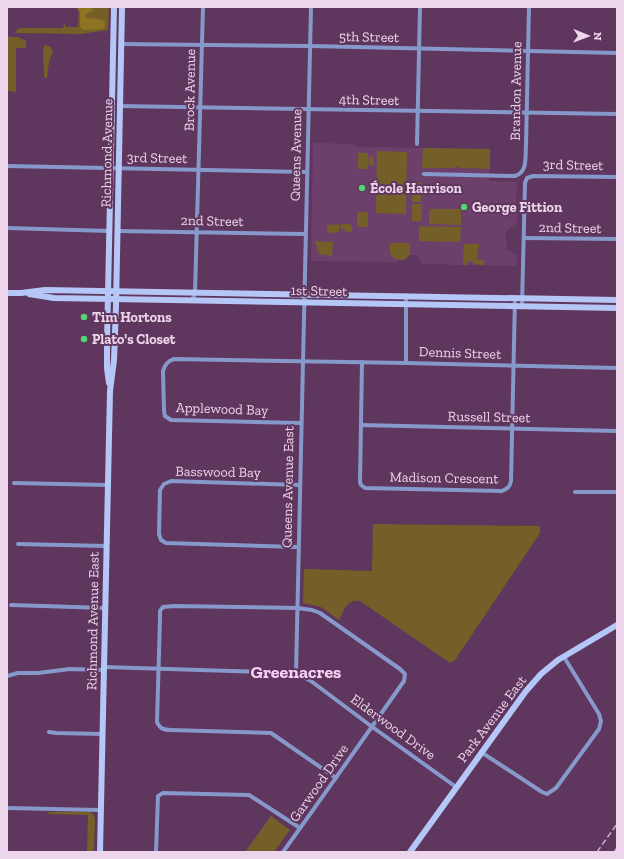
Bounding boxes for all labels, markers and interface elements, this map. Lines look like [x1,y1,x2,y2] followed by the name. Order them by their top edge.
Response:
[568,16,608,56] north arrow
[339,28,400,46] street label: 5th Street
[591,32,604,41] text: N
[507,41,525,141] street label: Brandon Avenue
[181,48,199,131] street label: Brock Avenue
[339,91,400,109] street label: 4th Street
[98,98,116,208] street label: Richmond Avenue
[287,108,305,201] street label: Queens Avenue
[127,149,188,167] street label: 3rd Street
[543,156,604,174] street label: 3rd Street
[370,180,462,197] place label: École Harrison
[357,183,367,193] marker: École Harrison
[472,199,563,216] place label: George Fittion
[459,202,469,212] marker: George Fittion
[180,212,244,230] street label: 2nd Street
[538,219,602,237] street label: 2nd Street
[290,282,348,300] street label: 1st Street
[92,309,172,326] place label: Tim Hortons
[79,312,89,322] marker: Tim Hortons
[92,331,176,348] place label: Plato's Closet
[79,334,89,344] marker: Plato's Closet
[418,343,502,363] street label: Dennis Street
[175,399,269,419] street label: Applewood Bay
[447,408,531,426] street label: Russell Street
[278,425,298,548] street label: Queens Avenue East
[175,463,262,481] street label: Basswood Bay
[389,469,499,487] street label: Madison Crescent
[83,551,103,690] street label: Richmond Avenue East
[251,661,341,683] district label: Greenacres
[454,672,531,766] street label: Park Avenue East
[347,690,439,764] street label: Elderwood Drive
[286,740,352,825] street label: Garwood Drive

